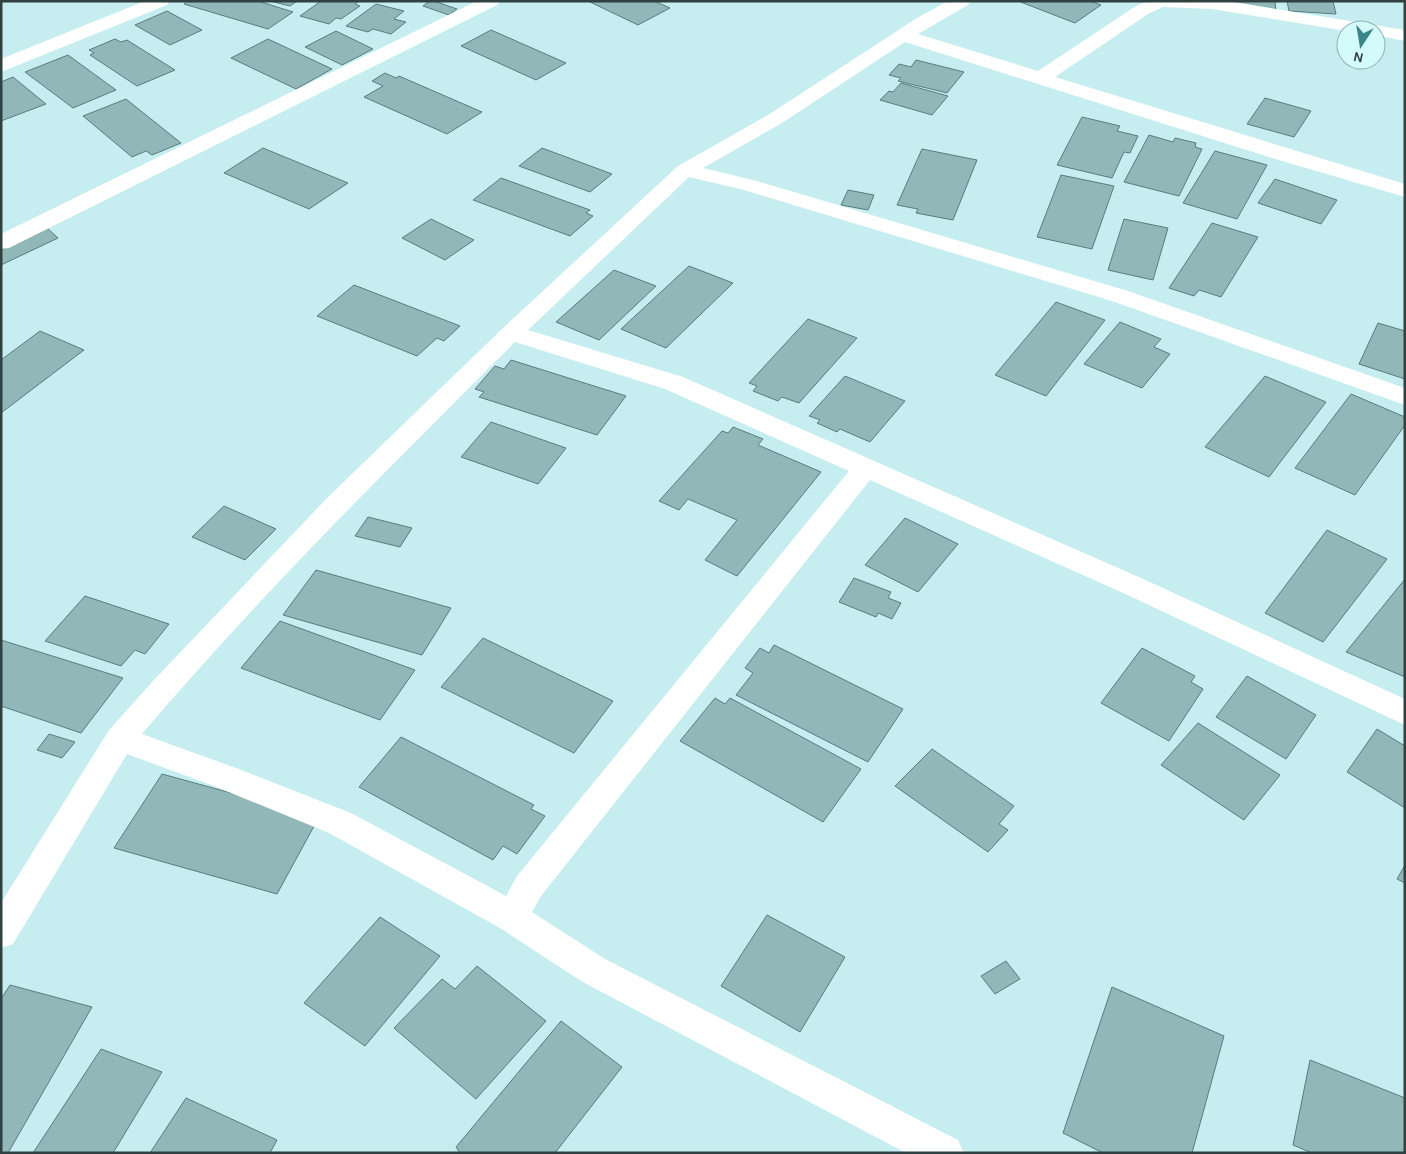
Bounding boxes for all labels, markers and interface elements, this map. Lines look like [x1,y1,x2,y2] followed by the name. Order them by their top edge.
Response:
[1336,20,1386,70] north arrow
[1352,48,1365,67] text: N

